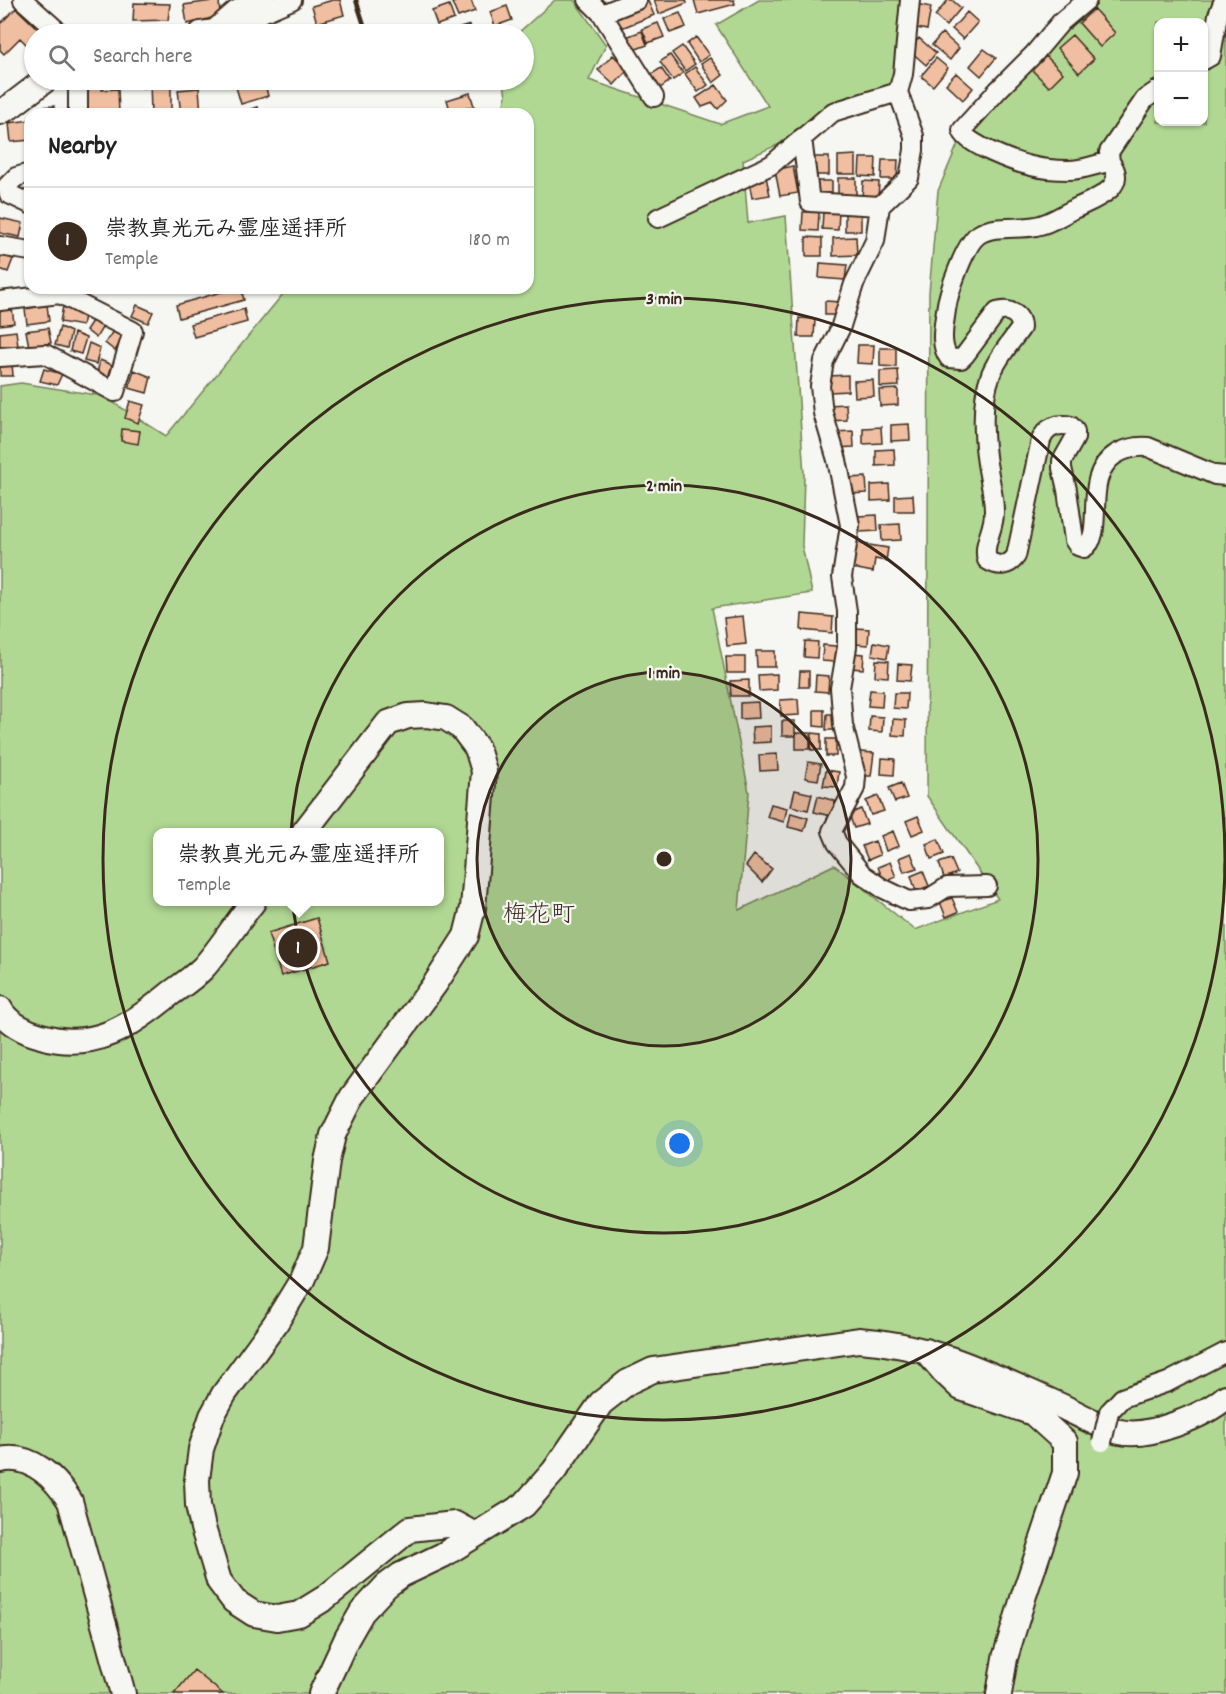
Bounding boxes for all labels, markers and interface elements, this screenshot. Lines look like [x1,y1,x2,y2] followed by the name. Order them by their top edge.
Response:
[1154,18,1208,126] map controls
[1154,18,1208,72] button: +
[24,24,534,90] search box
[45,41,78,74] icon: search
[93,42,192,73] text: Search here
[1154,72,1208,126] button: −
[48,129,116,166] text: Nearby
[105,215,347,246] text: 崇教真光元み霊座遥拝所
[65,227,70,255] text: 1
[468,227,510,255] text: 180 m
[105,246,158,274] text: Temple
[646,288,682,313] text: 3 min
[646,475,682,500] text: 2 min
[648,662,680,687] text: 1 min
[153,828,444,906] popup
[177,841,420,872] text: 崇教真光元み霊座遥拝所
[654,849,674,869] centre of rings
[177,872,231,900] text: Temple
[503,899,575,933] district label: 梅花町
[278,926,318,970] pin: 1
[665,1129,694,1158] your location

